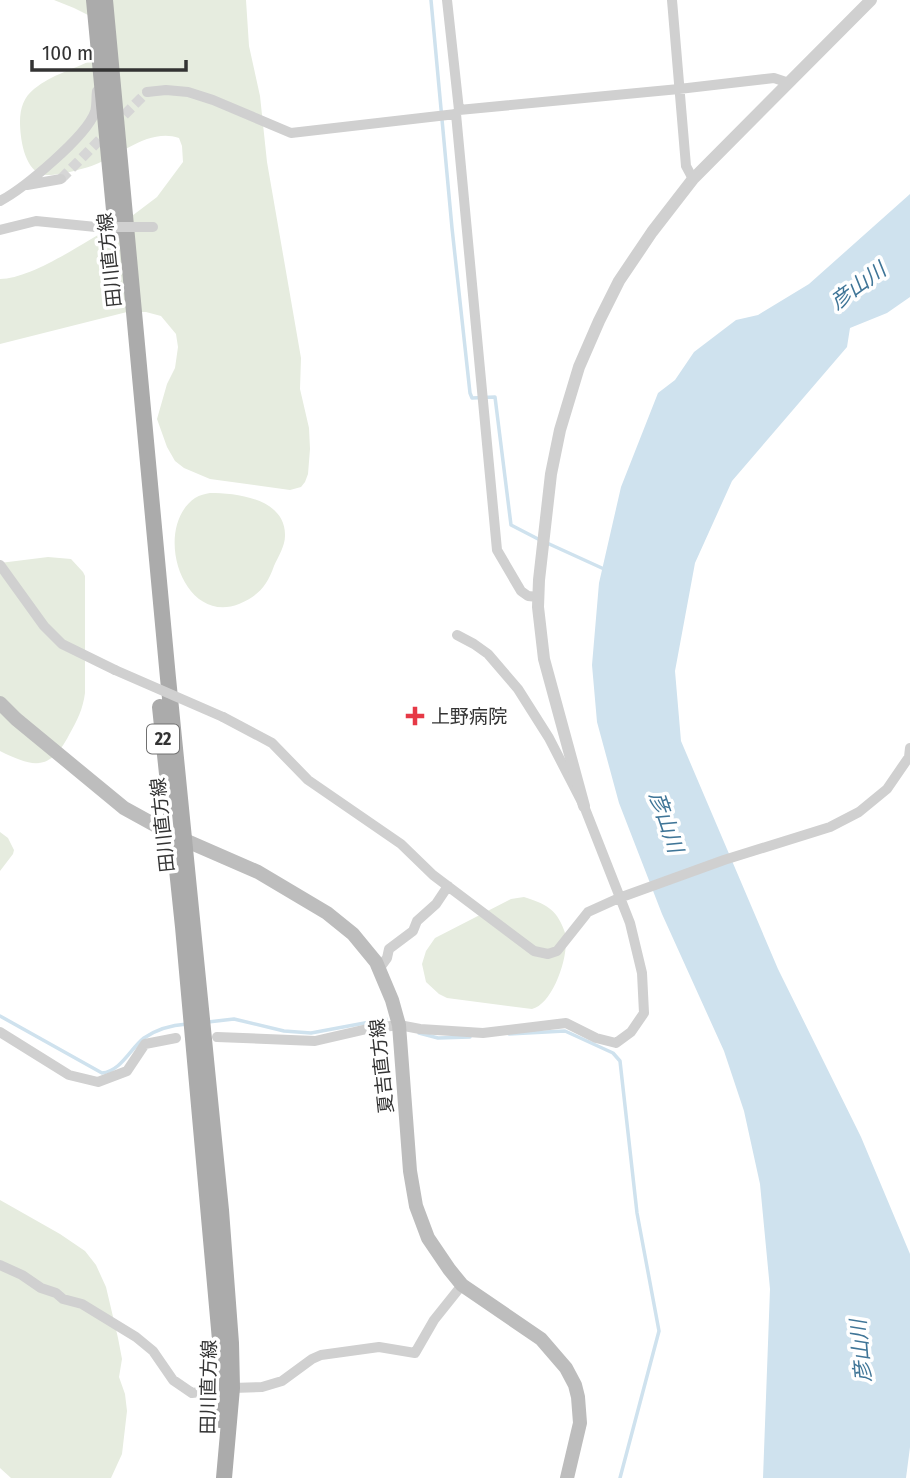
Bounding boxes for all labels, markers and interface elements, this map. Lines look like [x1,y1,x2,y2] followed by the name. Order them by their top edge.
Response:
[32,28,186,72] scale bar
[42,40,93,66] text: 100 m
[93,211,126,308] street label: 田川直方線
[825,256,893,315] water label: 彦山川
[431,705,507,728] place label: 上野病院
[405,706,425,726] marker: 上野病院
[147,724,179,754] road number: 22
[146,776,179,873] street label: 田川直方線
[643,788,689,858] water label: 彦山川
[365,1017,398,1114] street label: 夏吉直方線
[845,1316,877,1384] water label: 彦山川
[196,1339,221,1435] street label: 田川直方線

